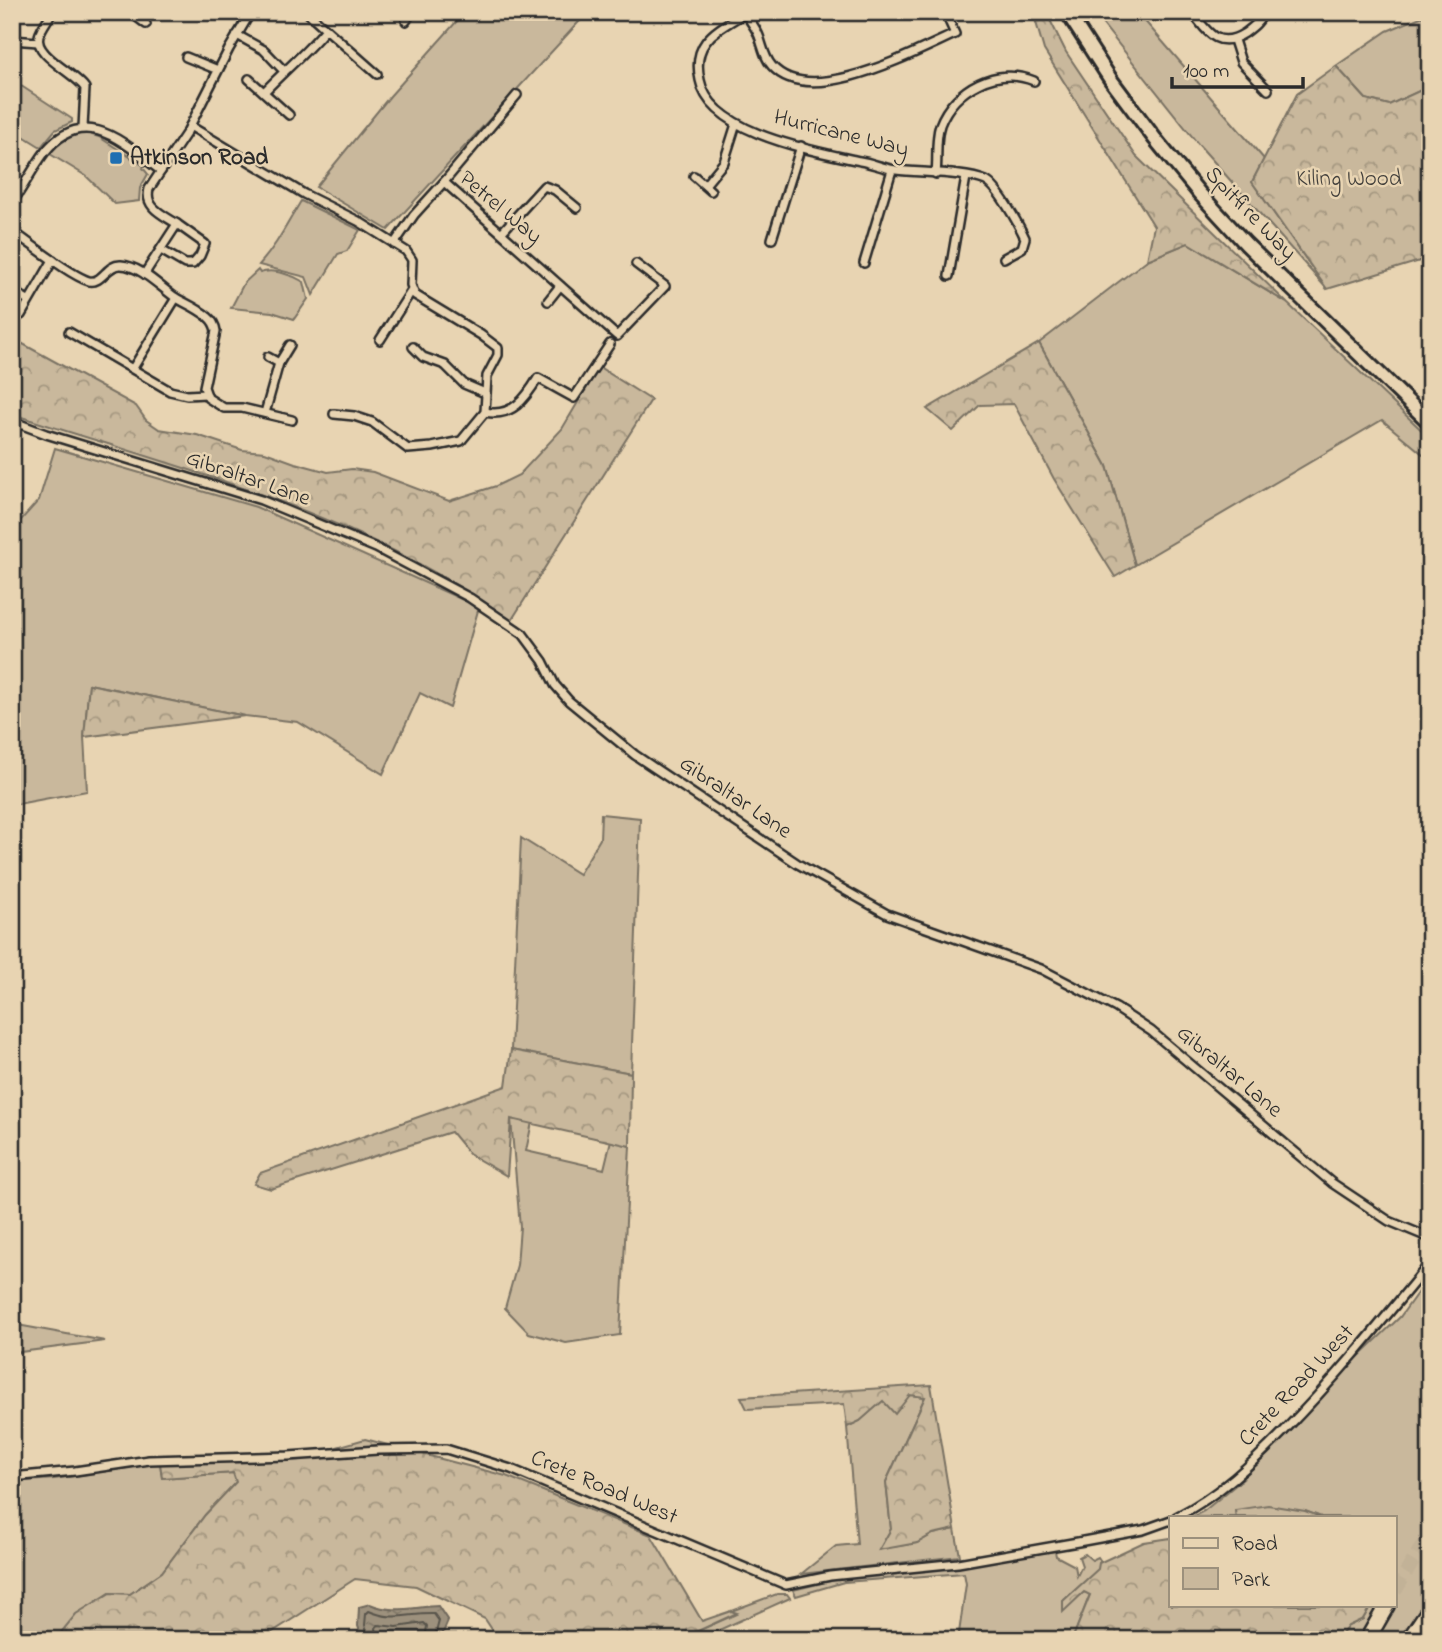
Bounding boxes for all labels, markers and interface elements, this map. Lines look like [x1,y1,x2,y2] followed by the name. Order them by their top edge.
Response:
[1172,46,1304,90] scale bar
[1183,57,1229,87] text: 100 m
[770,101,912,169] street label: Hurricane Way
[130,142,268,175] place label: Atkinson Road
[108,150,124,166] marker: Atkinson Road
[1195,159,1304,270] street label: Spitfire Way
[450,163,549,254] street label: Petrel Way
[1296,163,1402,197] park label: Kiling Wood
[181,442,315,516] street label: Gibraltar Lane
[672,748,799,848] street label: Gibraltar Lane
[1169,1018,1290,1127] street label: Gibraltar Lane
[1231,1317,1363,1455] street label: Crete Road West
[525,1442,683,1534] street label: Crete Road West
[1169,1516,1396,1606] legend
[1232,1530,1278,1560] text: Road
[1232,1566,1271,1596] text: Park

